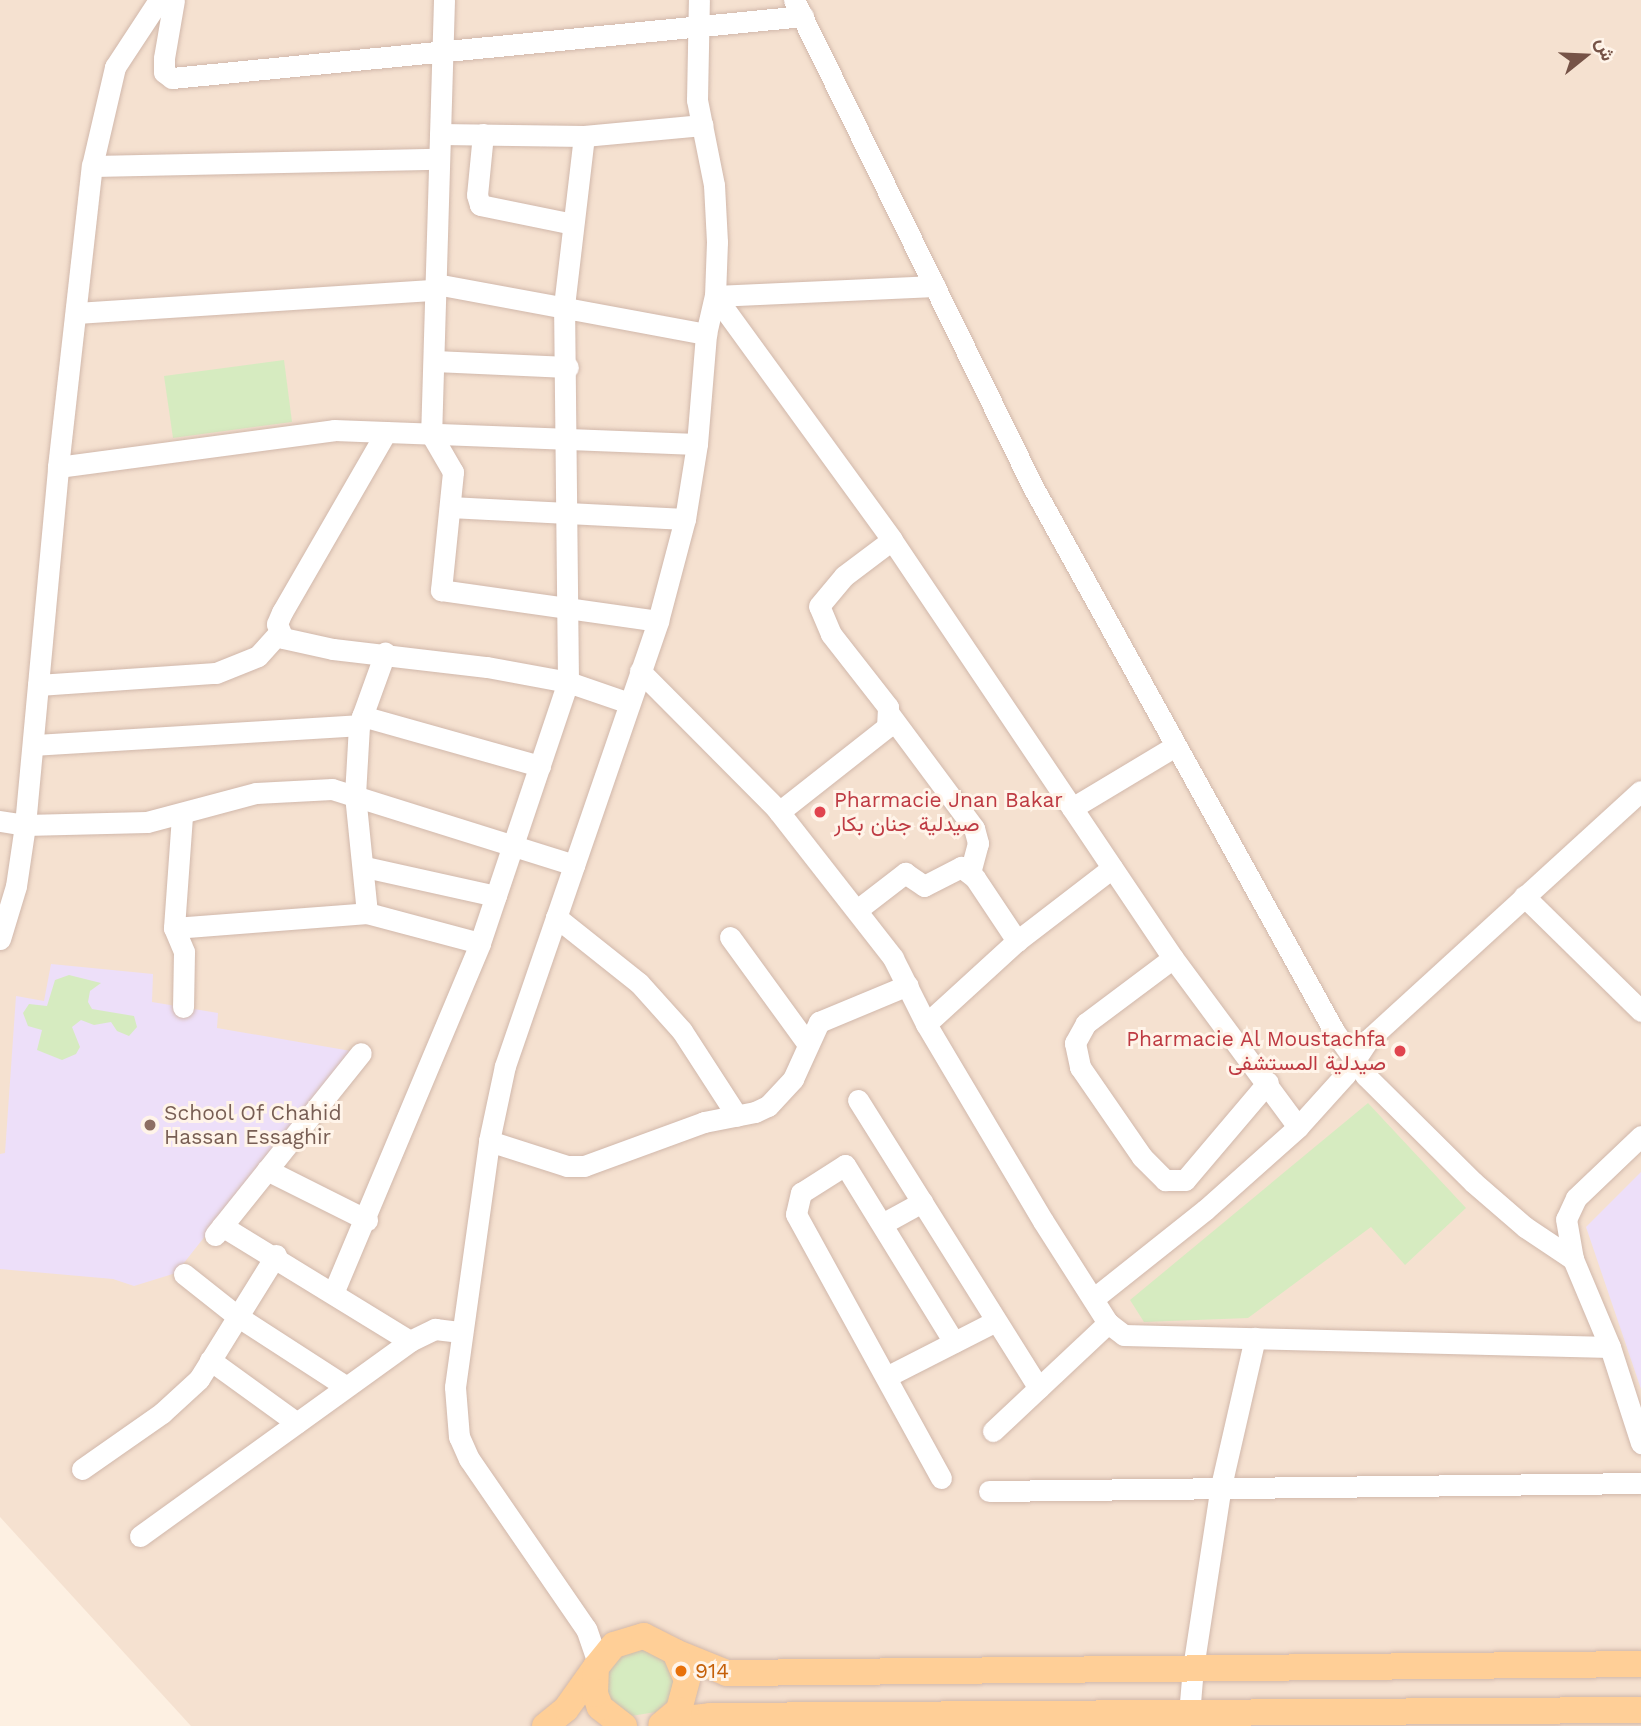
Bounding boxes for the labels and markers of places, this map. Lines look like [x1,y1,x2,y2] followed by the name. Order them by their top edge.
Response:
[834,787,1063,837] place label: Pharmacie Jnan Bakar صيدلية جنان بكار
[812,804,828,820] marker: Pharmacie Jnan Bakar صيدلية جنان بكار
[1125,1026,1386,1076] place label: Pharmacie Al Moustachfa صيدلية المستشفى
[1392,1043,1408,1059] marker: Pharmacie Al Moustachfa صيدلية المستشفى
[164,1100,343,1150] place label: School Of Chahid Hassan Essaghir
[142,1117,158,1133] marker: School Of Chahid Hassan Essaghir
[695,1658,729,1684] place label: 914
[673,1663,689,1679] marker: 914

